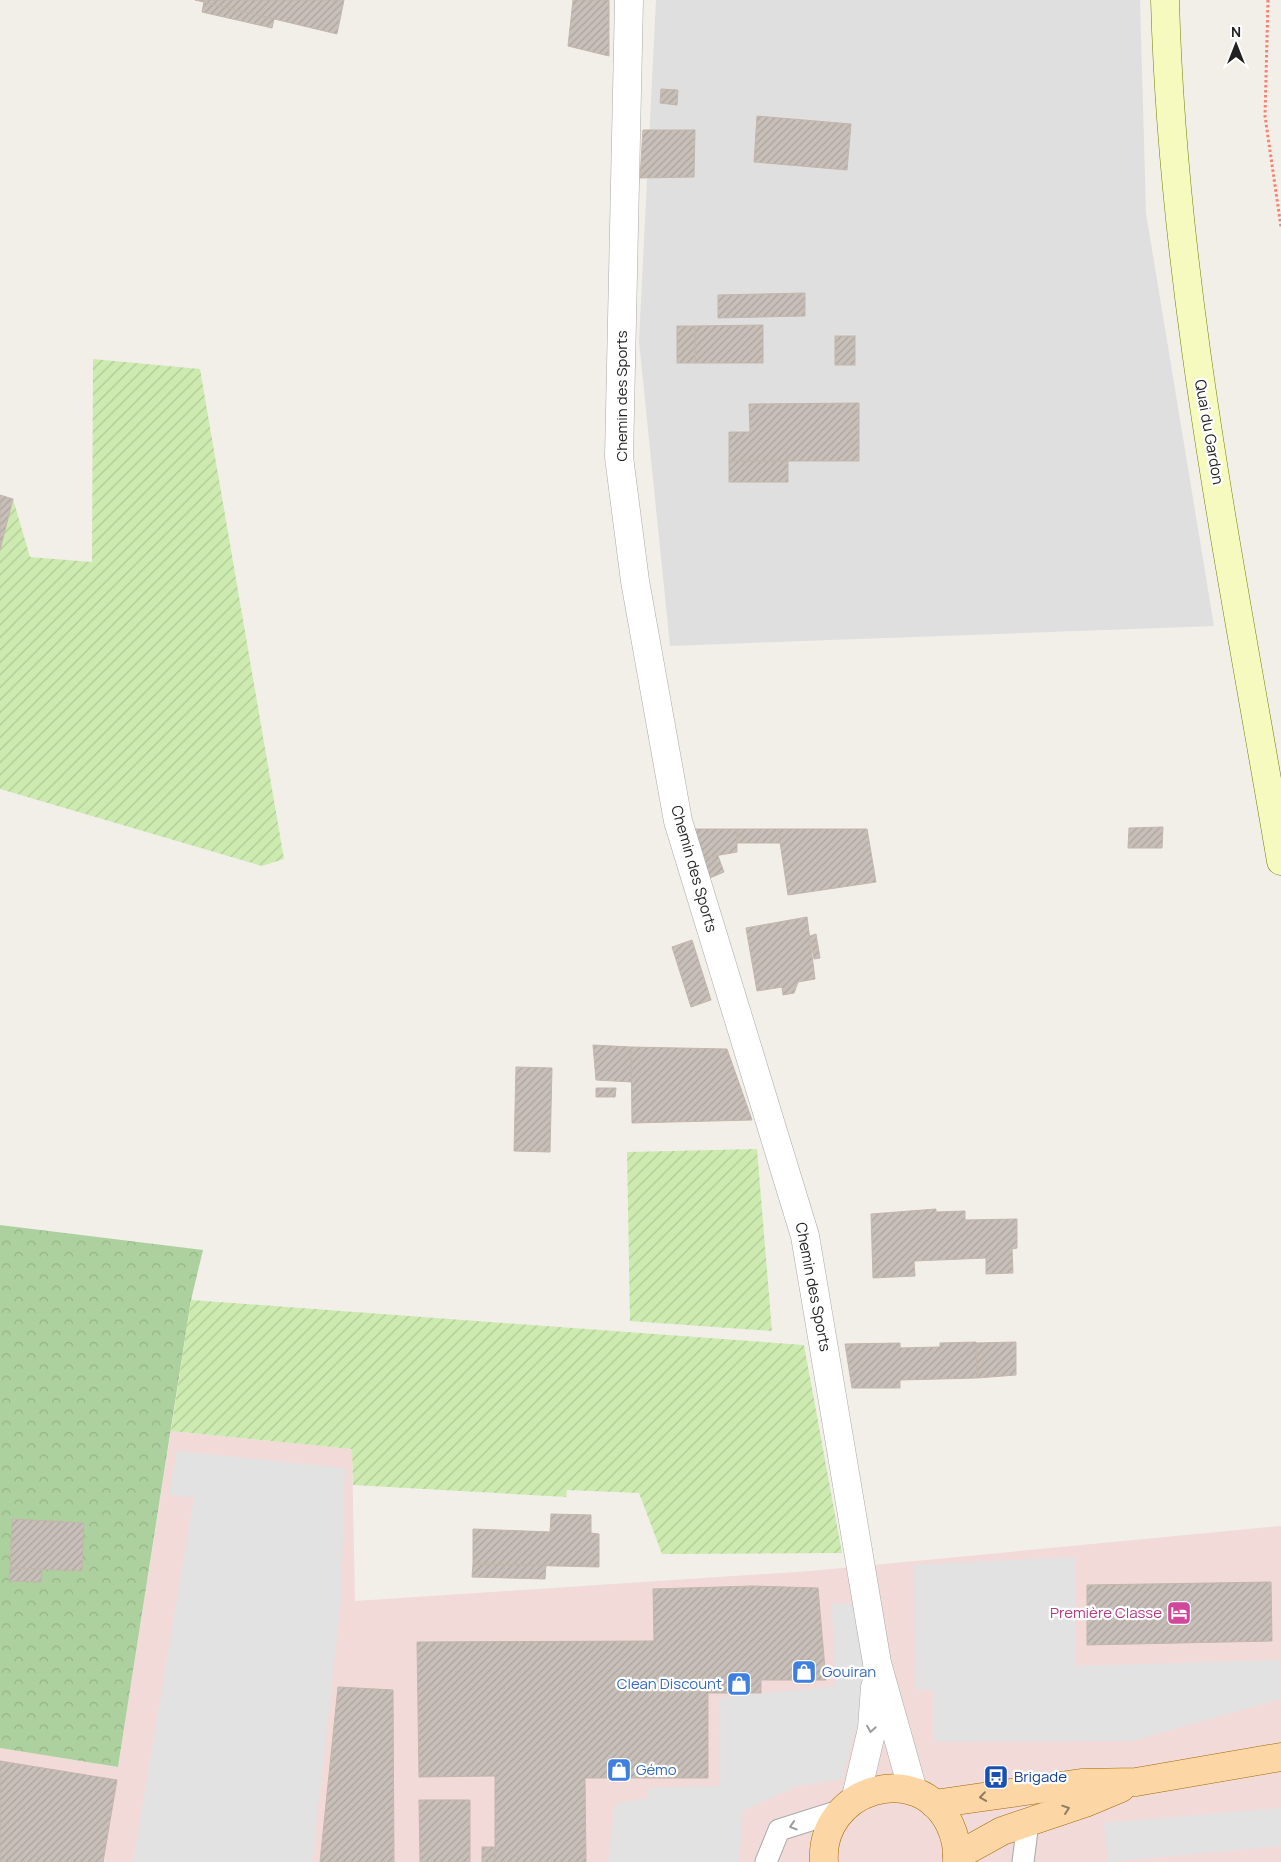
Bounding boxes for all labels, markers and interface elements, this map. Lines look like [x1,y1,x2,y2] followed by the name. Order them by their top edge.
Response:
[1211,20,1261,70] north arrow
[1231,22,1241,41] text: N
[611,330,632,462] street label: Chemin des Sports
[1190,378,1229,486] street label: Quai du Gardon
[666,803,723,935] street label: Chemin des Sports
[791,1221,836,1353] street label: Chemin des Sports
[1166,1600,1192,1626] hotel icon: Première Classe
[1050,1602,1162,1623] place label: Première Classe
[791,1659,817,1685] shop icon: Gouiran
[822,1661,876,1682] place label: Gouiran
[726,1671,752,1697] shop icon: Clean Discount
[617,1673,722,1694] place label: Clean Discount
[867,1725,877,1734] one-way arrow
[606,1757,632,1783] shop icon: Gémo
[636,1759,677,1780] place label: Gémo
[983,1764,1009,1790] bus stop icon: Brigade
[1014,1766,1067,1787] place label: Brigade
[979,1791,988,1801] one-way arrow
[1061,1805,1070,1815] one-way arrow
[789,1820,798,1830] one-way arrow

